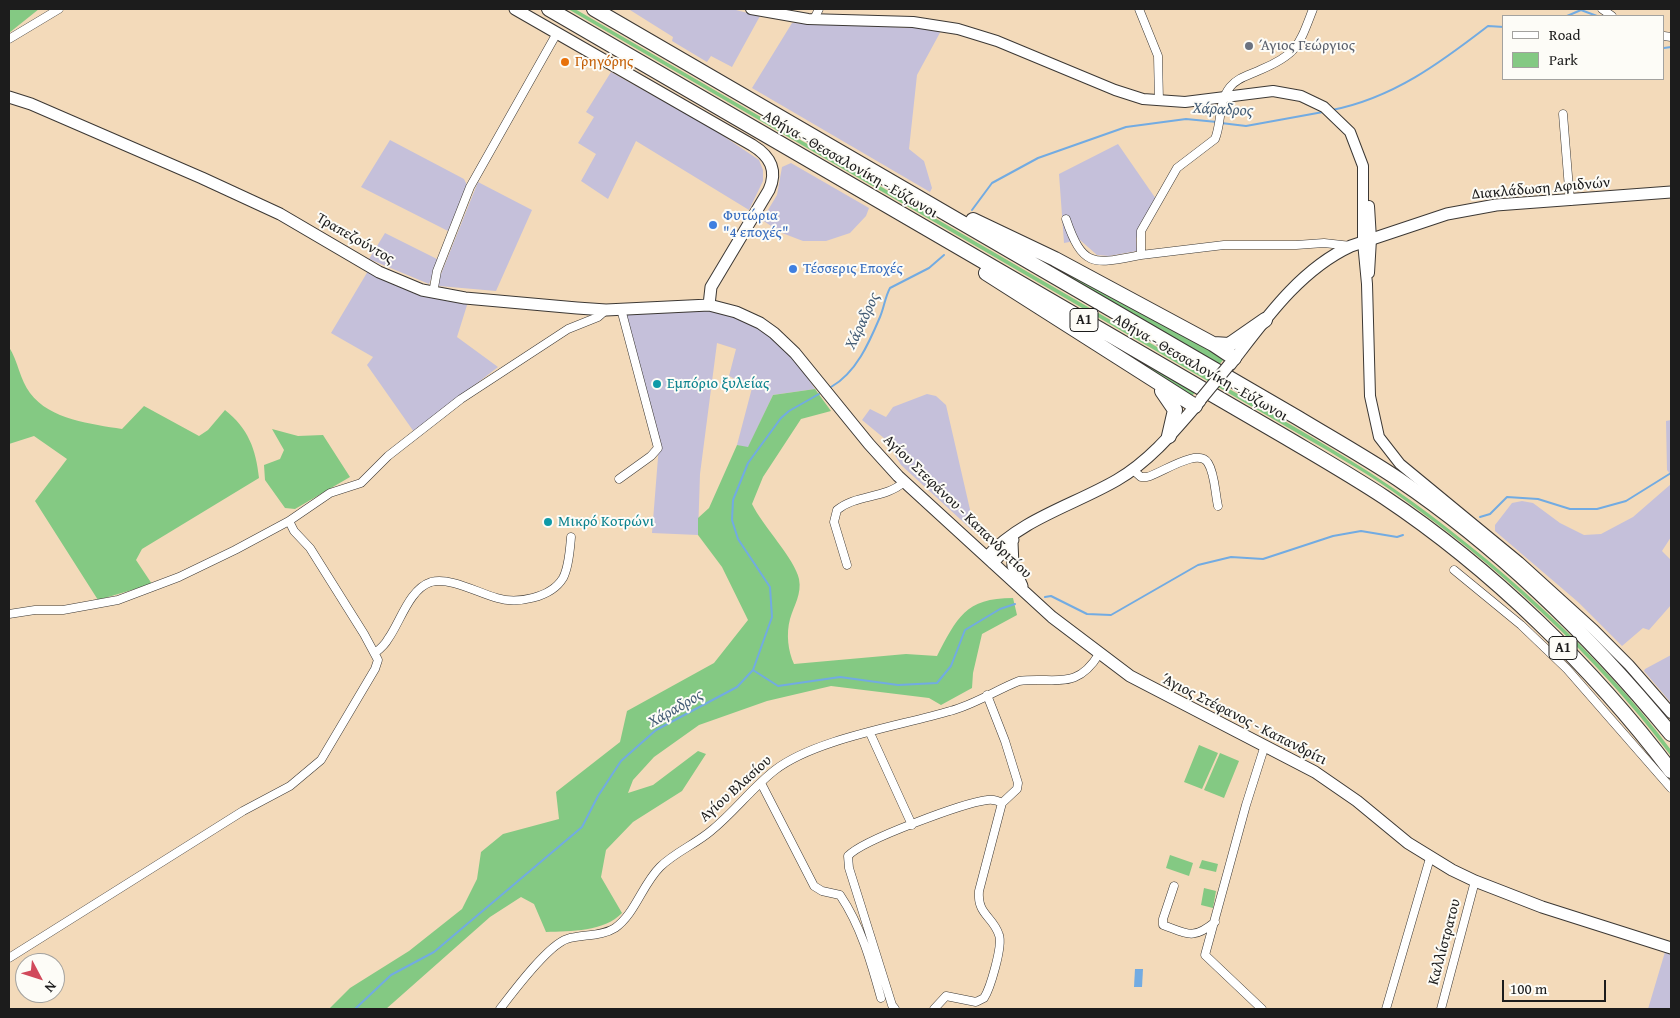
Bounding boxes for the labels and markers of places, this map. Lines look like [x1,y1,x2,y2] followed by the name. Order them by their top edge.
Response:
[1259,37,1355,55] place label: Άγιος Γεώργιος
[1243,40,1255,52] marker: Άγιος Γεώργιος
[575,53,633,71] place label: Γρηγόρης
[559,56,571,68] marker: Γρηγόρης
[723,207,789,242] place label: Φυτώρια "4 εποχές"
[707,219,719,231] marker: Φυτώρια "4 εποχές"
[803,260,903,278] place label: Τέσσερις Εποχές
[787,263,799,275] marker: Τέσσερις Εποχές
[667,375,769,393] place label: Εμπόριο ξυλείας
[651,378,663,390] marker: Εμπόριο ξυλείας
[558,513,654,531] place label: Μικρό Κοτρώνι
[542,516,554,528] marker: Μικρό Κοτρώνι

